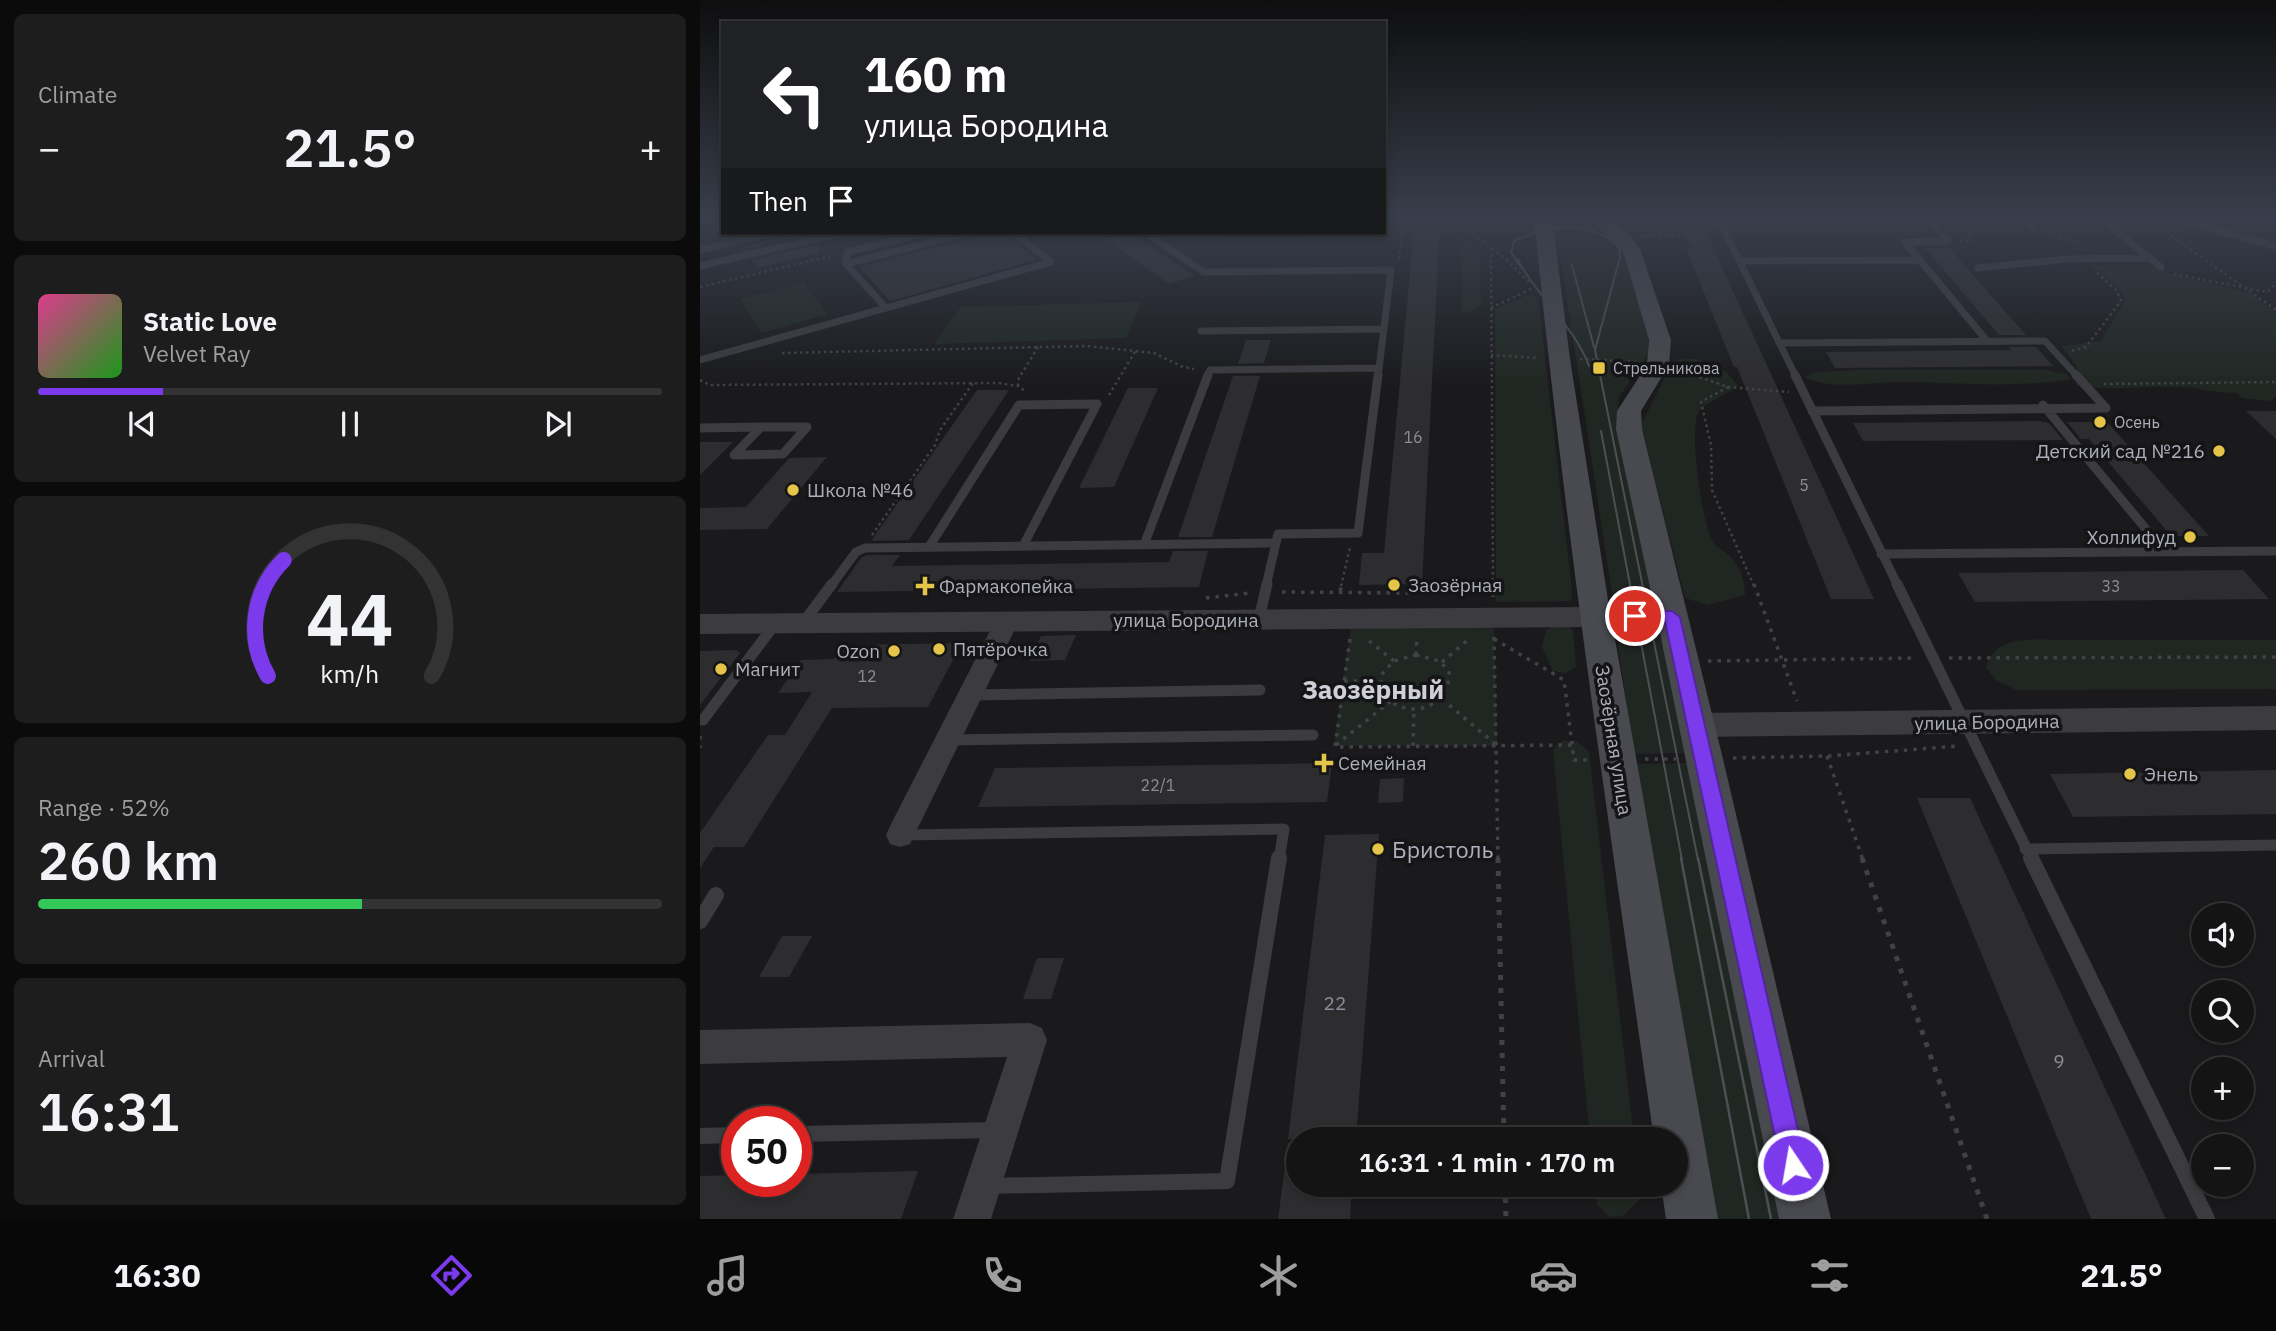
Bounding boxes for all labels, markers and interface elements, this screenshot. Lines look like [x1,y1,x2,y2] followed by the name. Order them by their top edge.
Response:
[864,42,1008,105] text: 160 m
[749,49,840,140] icon: left
[38,79,117,109] text: Climate
[864,104,1109,146] text: улица Бородина
[283,114,417,181] text: 21.5°
[38,123,61,172] text: −
[639,123,662,172] text: +
[822,182,860,220] icon: arrive
[749,184,808,218] text: Then
[143,304,277,338] text: Static Love
[143,338,250,368] text: Velvet Ray
[1613,358,1720,378] place label: Стрельникова
[1591,360,1607,376] marker: Стрельникова
[123,405,161,443] icon: previous
[331,405,369,443] icon: pause
[539,405,577,443] icon: next
[2114,412,2160,432] place label: Осень
[2092,414,2108,430] marker: Осень
[1403,427,1423,447] house number: 16
[2036,439,2205,463] place label: Детский сад №216
[2211,443,2227,459] marker: Детский сад №216
[1799,475,1809,495] house number: 5
[807,478,914,502] place label: Школа №46
[785,482,801,498] marker: Школа №46
[2087,525,2176,549] place label: Холлифуд
[2182,529,2198,545] marker: Холлифуд
[306,571,394,666] text: 44
[1408,573,1502,597] place label: Заозёрная
[939,574,1073,598] place label: Фармакопейка
[2101,576,2121,596] house number: 33
[1386,577,1402,593] marker: Заозёрная
[917,578,933,594] marker: Фармакопейка
[1605,586,1665,646] pin
[1616,597,1654,635] icon: arrive
[1113,608,1259,632] street label: улица Бородина
[953,637,1048,661] place label: Пятёрочка
[836,639,880,663] place label: Ozon
[931,641,947,657] marker: Пятёрочка
[886,643,902,659] marker: Ozon
[321,656,379,689] text: km/h
[735,657,800,681] place label: Магнит
[713,661,729,677] marker: Магнит
[1590,663,1638,817] street label: Заозёрная улица
[857,666,877,686] house number: 12
[1302,672,1444,706] district label: Заозёрный
[1914,709,2060,735] street label: улица Бородина
[1338,751,1427,775] place label: Семейная
[1316,755,1332,771] marker: Семейная
[2144,762,2198,786] place label: Энель
[2122,766,2138,782] marker: Энель
[1141,775,1175,795] house number: 22/1
[38,792,170,822] text: Range · 52%
[38,827,219,894] text: 260 km
[1392,834,1493,864] place label: Бристоль
[1370,841,1386,857] marker: Бристоль
[2191,903,2254,1197] map controls
[2191,903,2254,966] button: sound
[2191,980,2254,1043] button: search
[1324,991,1346,1015] house number: 22
[38,1043,105,1073] text: Arrival
[2053,1049,2065,1073] house number: 9
[2191,1057,2254,1120] button: +
[38,1078,179,1145] text: 16:31
[721,1106,812,1197] speed limit sign: 50
[1756,1128,1830,1202] position arrow
[2191,1134,2254,1197] button: −
[1359,1145,1615,1179] text: 16:31 · 1 min · 170 m
[427,1251,476,1300] icon: directions
[703,1251,752,1300] icon: music
[978,1251,1027,1300] icon: phone
[1254,1251,1303,1300] icon: climate
[1529,1251,1578,1300] icon: car
[1805,1251,1854,1300] icon: filters
[113,1254,201,1296] text: 16:30
[2080,1254,2163,1296] text: 21.5°

